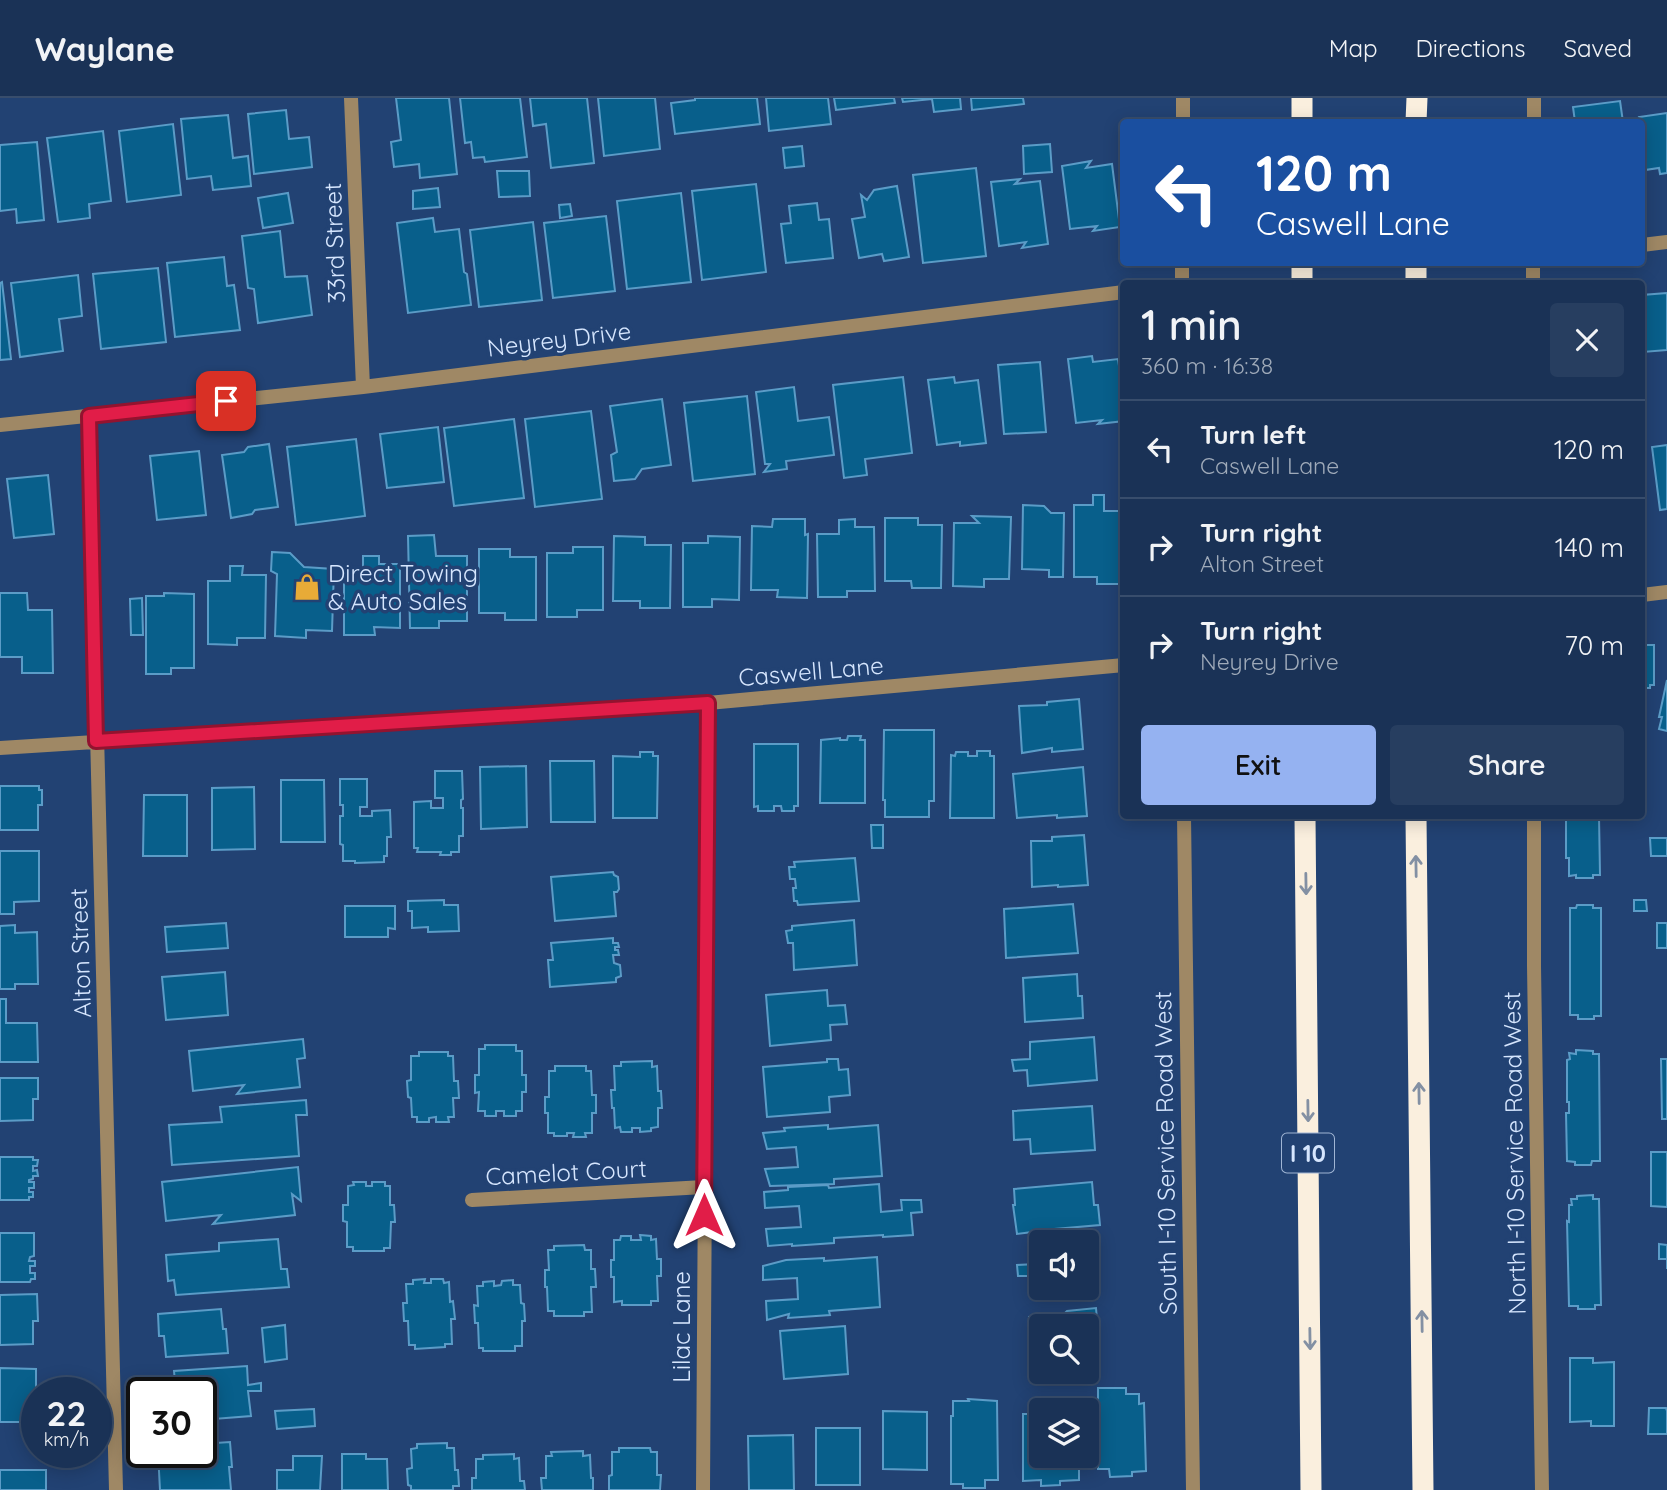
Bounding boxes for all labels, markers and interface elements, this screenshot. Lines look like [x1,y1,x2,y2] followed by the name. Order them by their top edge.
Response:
[35,28,175,69] text: Waylane
[1329,33,1378,63] text: Map
[1416,33,1526,63] text: Directions
[1564,33,1632,63] text: Saved
[1256,142,1392,203] text: 120 m
[1141,147,1232,238] icon: left
[317,182,351,304] street label: 33rd Street
[1256,203,1450,243] text: Caswell Lane
[1141,298,1242,351] text: 1 min
[1550,303,1624,377] button: close
[485,315,633,363] street label: Neyrey Drive
[1141,351,1273,380] text: 360 m · 16:38
[196,371,256,431] pin
[207,382,245,420] icon: arrive
[1200,418,1307,451] text: Turn left
[1141,430,1179,468] icon: left
[1554,433,1624,466] text: 120 m
[1200,451,1339,480] text: Caswell Lane
[1200,516,1322,549] text: Turn right
[1141,528,1179,566] icon: right
[1555,531,1624,564] text: 140 m
[1200,549,1324,578] text: Alton Street
[328,558,478,616] place label: Direct Towing & Auto Sales
[292,572,322,602] shop icon: Direct Towing & Auto Sales
[1200,614,1322,647] text: Turn right
[1141,626,1179,664] icon: right
[1564,629,1624,662] text: 70 m
[1200,647,1339,676] text: Neyrey Drive
[737,650,885,692] street label: Caswell Lane
[1141,725,1376,805] button: Exit
[1390,725,1624,805] button: Share
[1410,855,1423,878] one-way arrow
[1299,872,1312,895] one-way arrow
[63,888,97,1018] street label: Alton Street
[1147,991,1183,1315] street label: South I-10 Service Road West
[1496,991,1532,1315] street label: North I-10 Service Road West
[1412,1082,1426,1105] one-way arrow
[1301,1099,1314,1122] one-way arrow
[1282,1134,1334,1172] road number: I 10
[485,1153,647,1191] street label: Camelot Court
[667,1178,741,1252] position arrow
[1029,1230,1099,1468] map controls
[1029,1230,1099,1300] button: sound
[666,1271,696,1383] street label: Lilac Lane
[1415,1310,1428,1333] one-way arrow
[1029,1314,1099,1384] button: search
[1303,1327,1316,1350] one-way arrow
[126,1377,217,1468] speed limit sign: 30
[47,1391,86,1435] text: 22
[1029,1398,1099,1468] button: layers
[44,1428,89,1451] text: km/h

